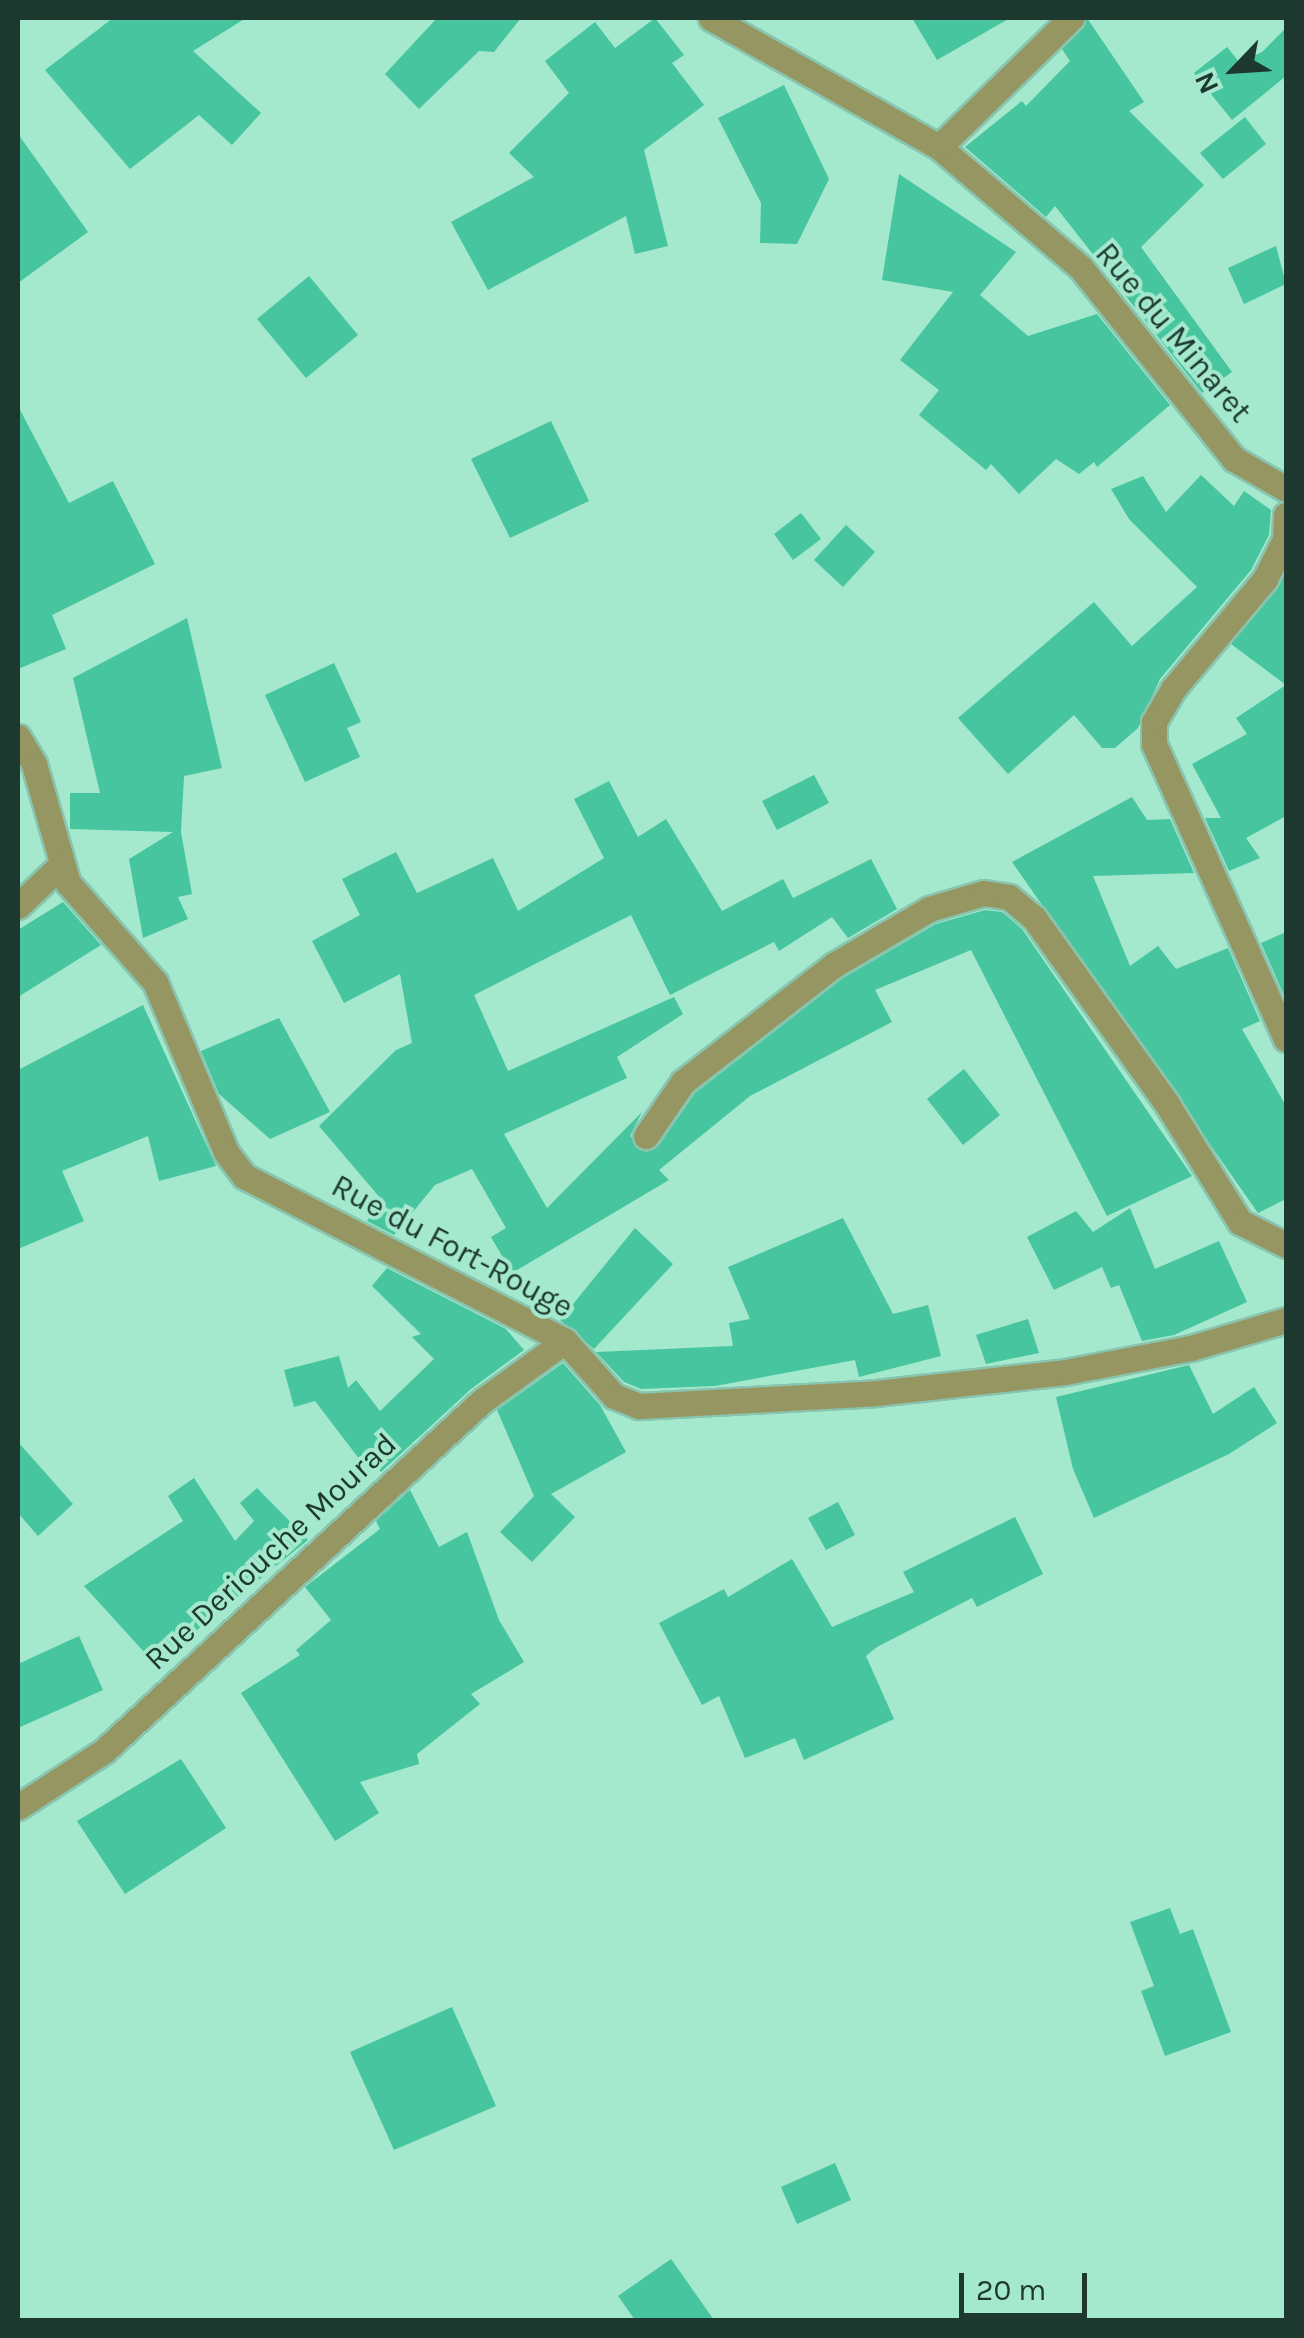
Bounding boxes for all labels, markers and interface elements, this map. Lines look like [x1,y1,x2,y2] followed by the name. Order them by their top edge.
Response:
[1184,20,1284,120] north arrow
[1187,67,1226,99] text: N
[1087,235,1259,431] street label: Rue du Minaret
[325,1167,579,1327] street label: Rue du Fort-Rouge
[137,1425,405,1679] street label: Rue Deriouche Mourad
[964,2253,1092,2315] scale bar
[976,2272,1046,2308] text: 20 m

